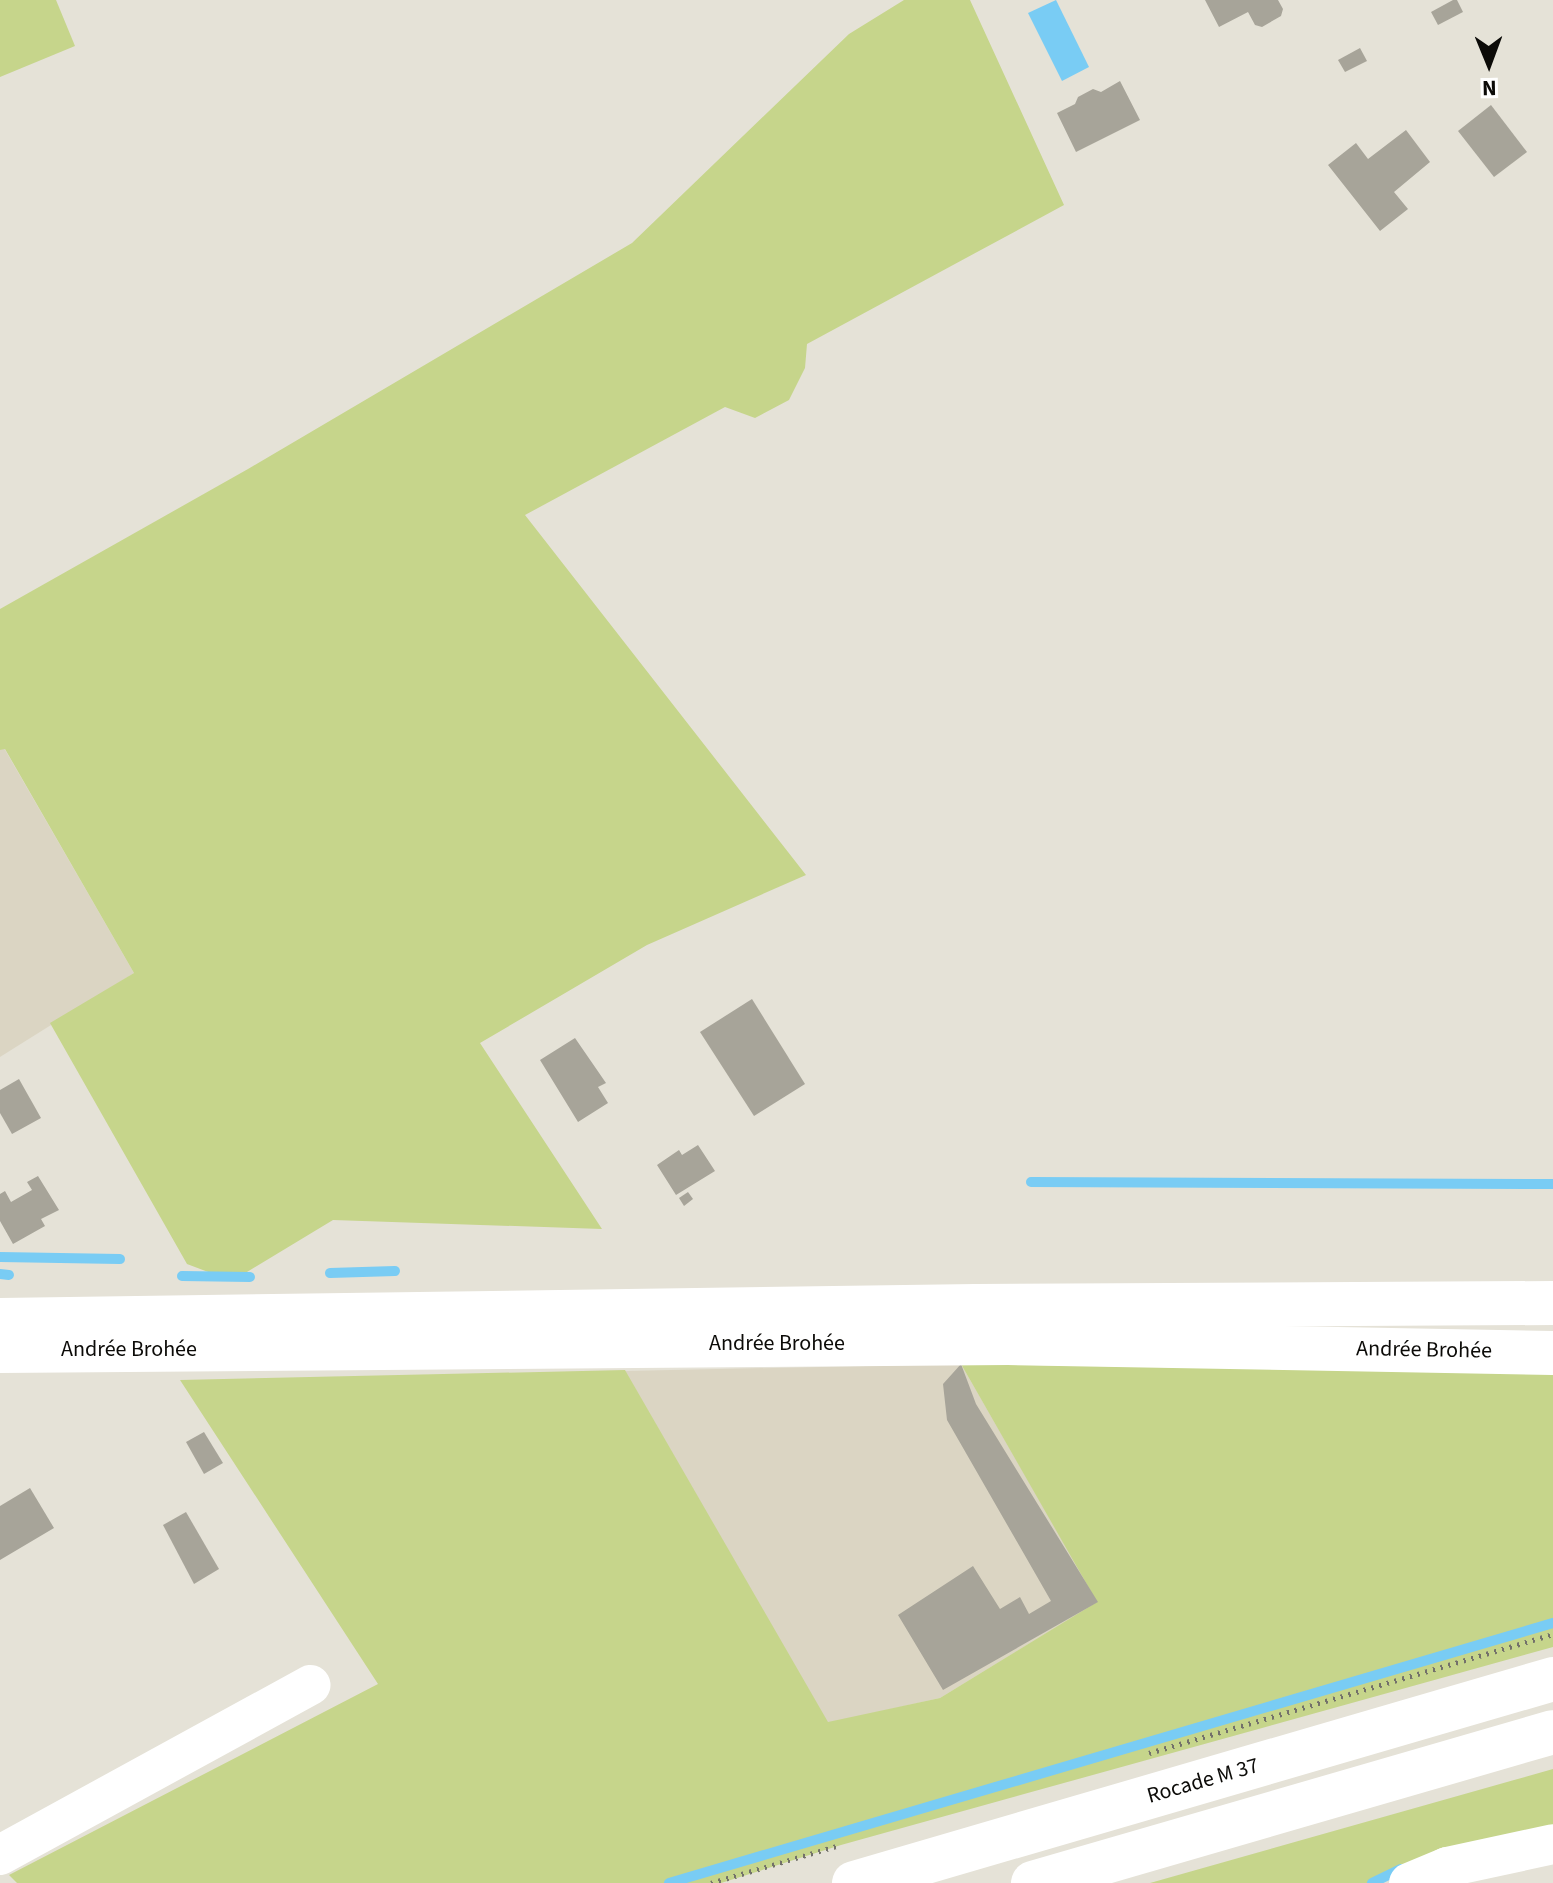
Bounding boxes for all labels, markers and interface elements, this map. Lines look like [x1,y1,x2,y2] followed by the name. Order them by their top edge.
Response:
[1449,24,1529,104] north arrow
[1482,72,1497,104] text: N
[709,1331,845,1357] street label: Andrée Brohée
[1356,1336,1492,1364] street label: Andrée Brohée
[61,1337,197,1363] street label: Andrée Brohée
[1144,1752,1262,1810] street label: Rocade M 37

